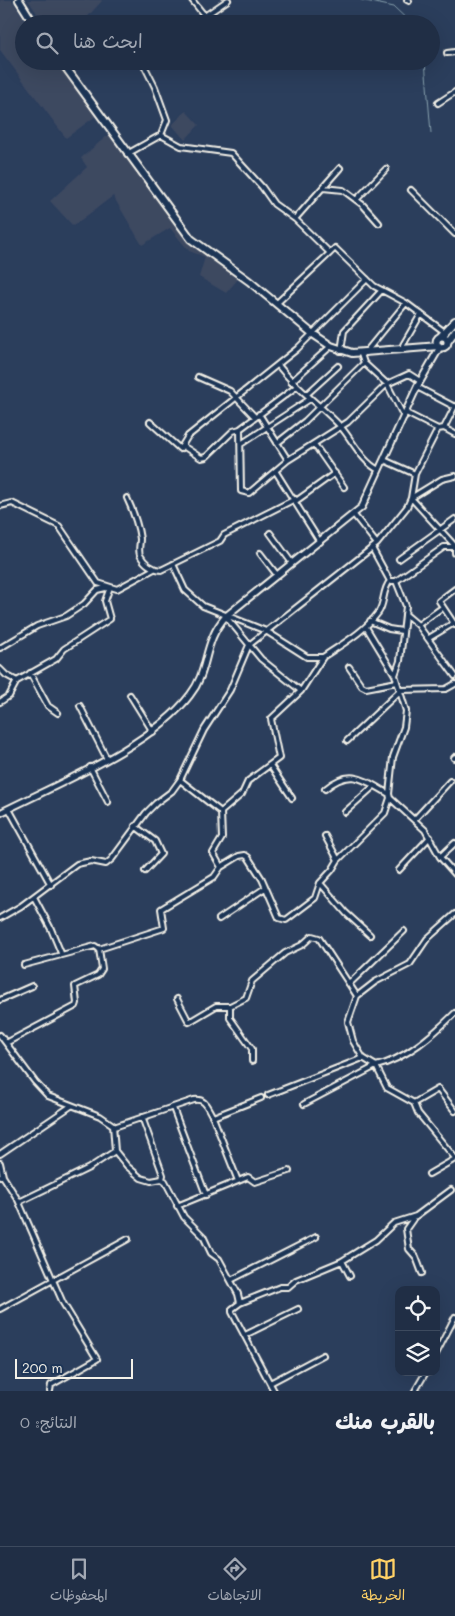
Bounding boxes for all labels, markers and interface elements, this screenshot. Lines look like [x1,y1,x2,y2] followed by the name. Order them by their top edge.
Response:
[15,15,440,70] search box
[73,28,143,53] text: ابحث هنا
[33,29,61,57] icon: search
[395,1286,440,1376] map controls
[395,1286,440,1331] button: locate
[395,1331,440,1376] button: layers
[15,1356,132,1379] scale bar
[22,1358,63,1377] text: 200 m
[335,1407,435,1434] text: بالقرب منك
[20,1411,77,1432] text: النتائج: 0
[50,1555,108,1608] tab: المحفوظات
[207,1555,262,1608] tab: الاتجاهات
[361,1555,405,1608] tab: الخريطة

